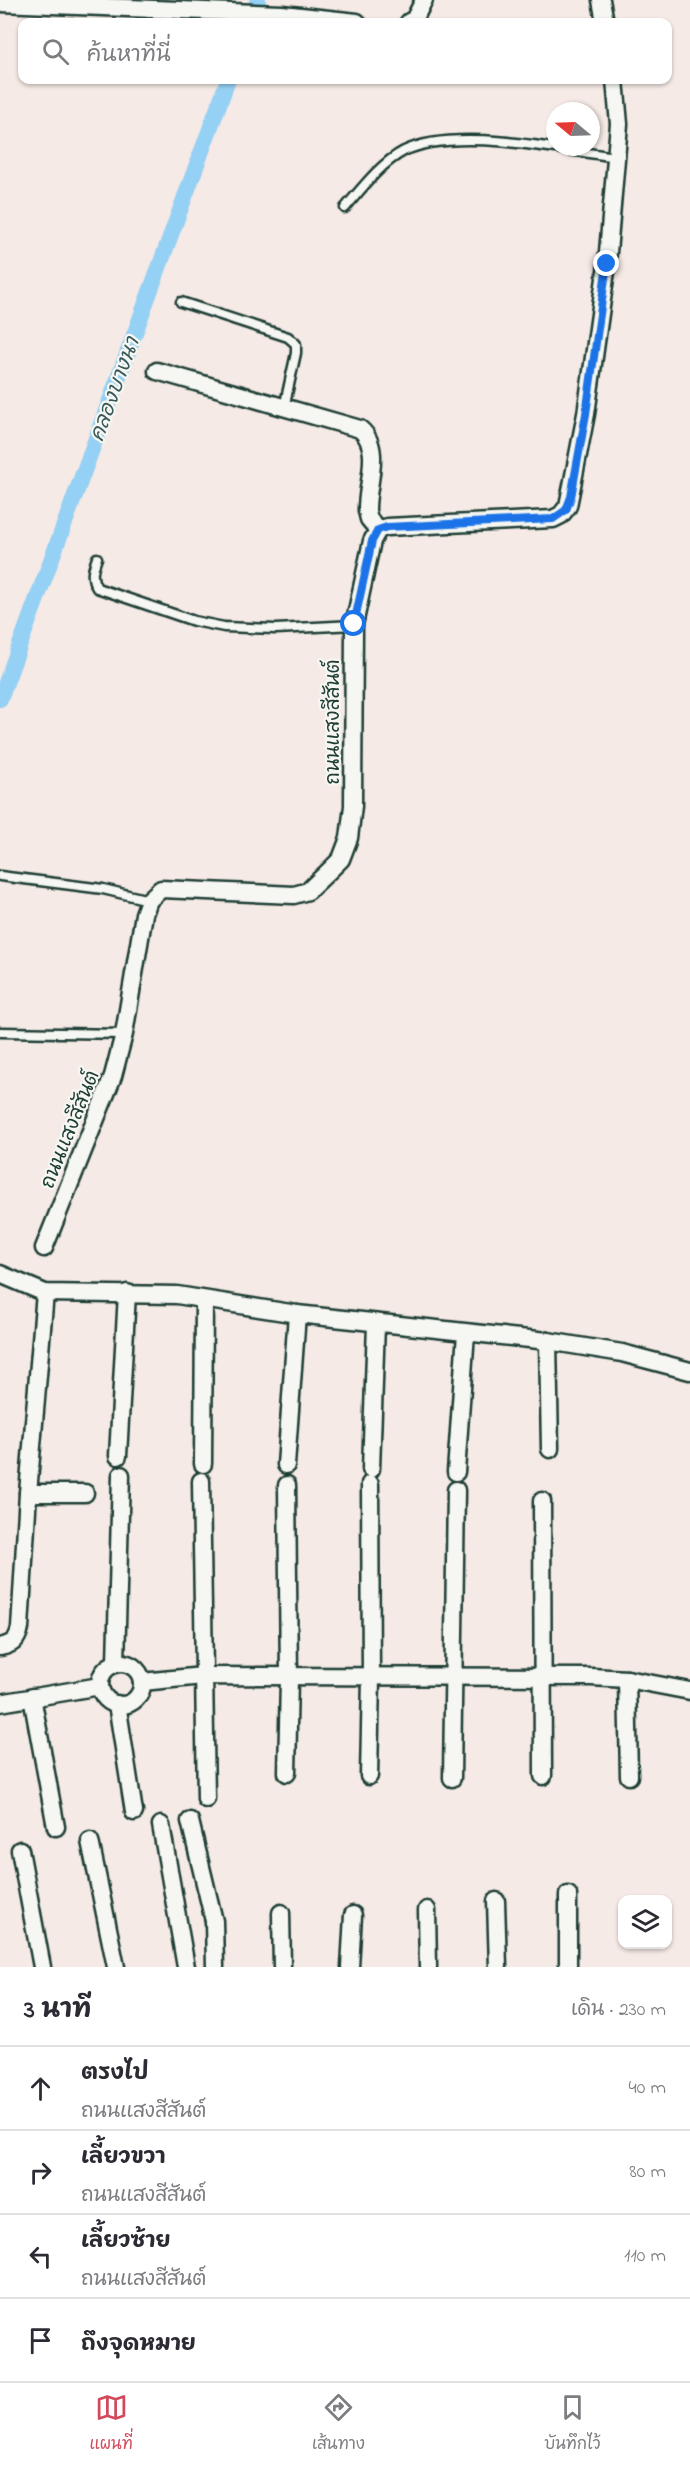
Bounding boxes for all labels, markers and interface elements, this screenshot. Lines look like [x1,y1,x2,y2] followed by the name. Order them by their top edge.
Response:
[18,18,672,84] search box
[39,35,72,68] icon: search
[87,40,171,72] text: ค้นหาที่นี่
[546,102,600,156] north arrow
[593,250,619,276] route end
[83,332,149,446] water label: คลองบางนา
[340,610,366,636] route start
[319,659,349,785] street label: ถนนแสงสีสันต์
[33,1066,108,1193] street label: ถนนแสงสีสันต์
[618,1895,672,1949] map controls
[618,1895,672,1949] button: layers
[24,1992,91,2030] text: 3 นาที
[571,1996,666,2025] text: เดิน · 230 m
[81,2058,149,2090] text: ตรงไป
[24,2072,57,2105] icon: ahead
[629,2074,666,2103] text: 40 m
[81,2098,206,2127] text: ถนนแสงสีสันต์
[81,2142,165,2174] text: เลี้ยวขวา
[24,2156,57,2189] icon: right
[629,2158,666,2187] text: 80 m
[81,2182,206,2211] text: ถนนแสงสีสันต์
[81,2226,171,2258] text: เลี้ยวซ้าย
[24,2240,57,2273] icon: left
[624,2242,666,2271] text: 110 m
[81,2266,206,2295] text: ถนนแสงสีสันต์
[24,2324,57,2357] icon: arrive
[81,2329,196,2361] text: ถึงจุดหมาย
[90,2391,133,2457] tab: แผนที่
[312,2391,365,2457] tab: เส้นทาง
[544,2391,600,2457] tab: บันทึกไว้

